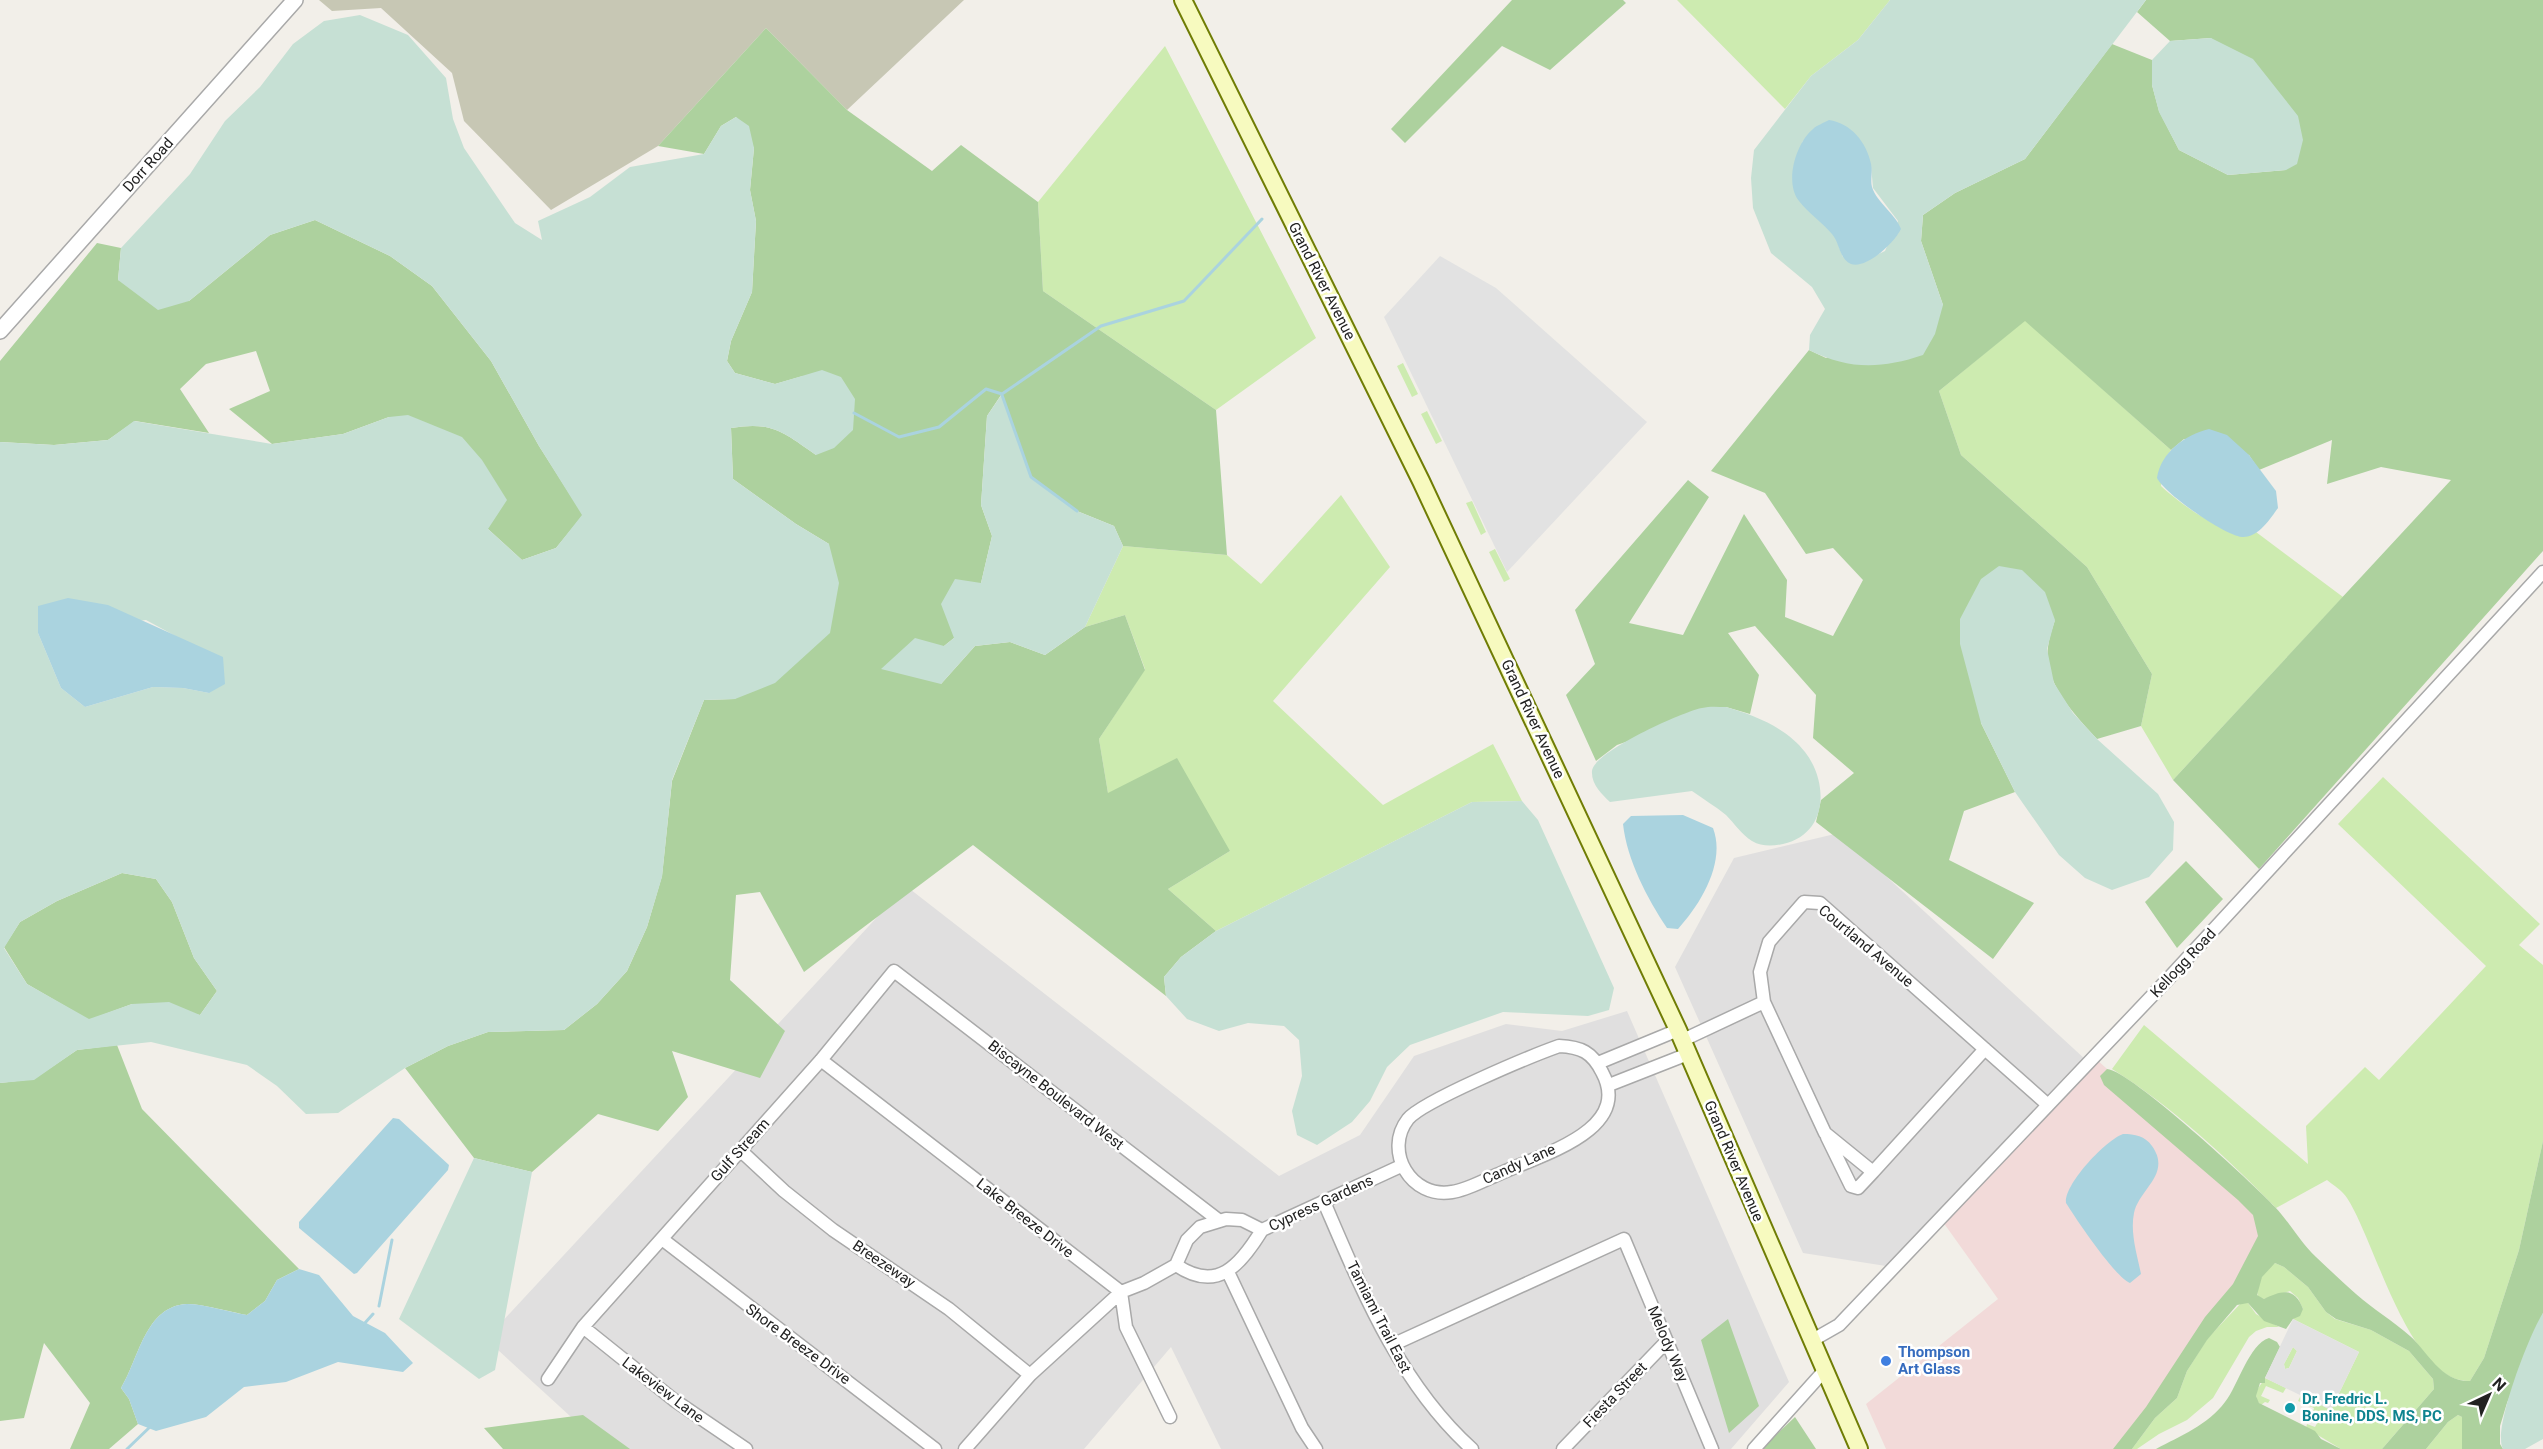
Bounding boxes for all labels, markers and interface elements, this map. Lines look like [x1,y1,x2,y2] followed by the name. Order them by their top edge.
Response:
[119,134,177,196] street label: Dorr Road
[1285,219,1359,343] street label: Grand River Avenue
[1497,657,1569,782] street label: Grand River Avenue
[1815,901,1917,991] street label: Courtland Avenue
[2146,925,2220,1001] street label: Kellogg Road
[984,1036,1128,1154] street label: Biscayne Boulevard West
[1700,1098,1768,1224] street label: Grand River Avenue
[707,1115,773,1185] street label: Gulf Stream
[1480,1140,1558,1188] street label: Candy Lane
[1266,1171,1376,1235] street label: Cypress Gardens
[973,1175,1077,1262] street label: Lake Breeze Drive
[849,1236,919,1292] street label: Breezeway
[1343,1258,1415,1376] street label: Tamiami Trail East
[742,1300,854,1388] street label: Shore Breeze Drive
[1644,1303,1692,1385] street label: Melody Way
[1898,1343,1970,1378] place label: Thompson Art Glass
[618,1353,708,1427] street label: Lakeview Lane
[1879,1354,1893,1368] marker: Thompson Art Glass
[1579,1358,1651,1431] street label: Fiesta Street
[2459,1365,2519,1425] north arrow
[2488,1374,2510,1395] text: N
[2302,1390,2442,1425] place label: Dr. Fredric L. Bonine, DDS, MS, PC
[2283,1401,2297,1415] marker: Dr. Fredric L. Bonine, DDS, MS, PC

